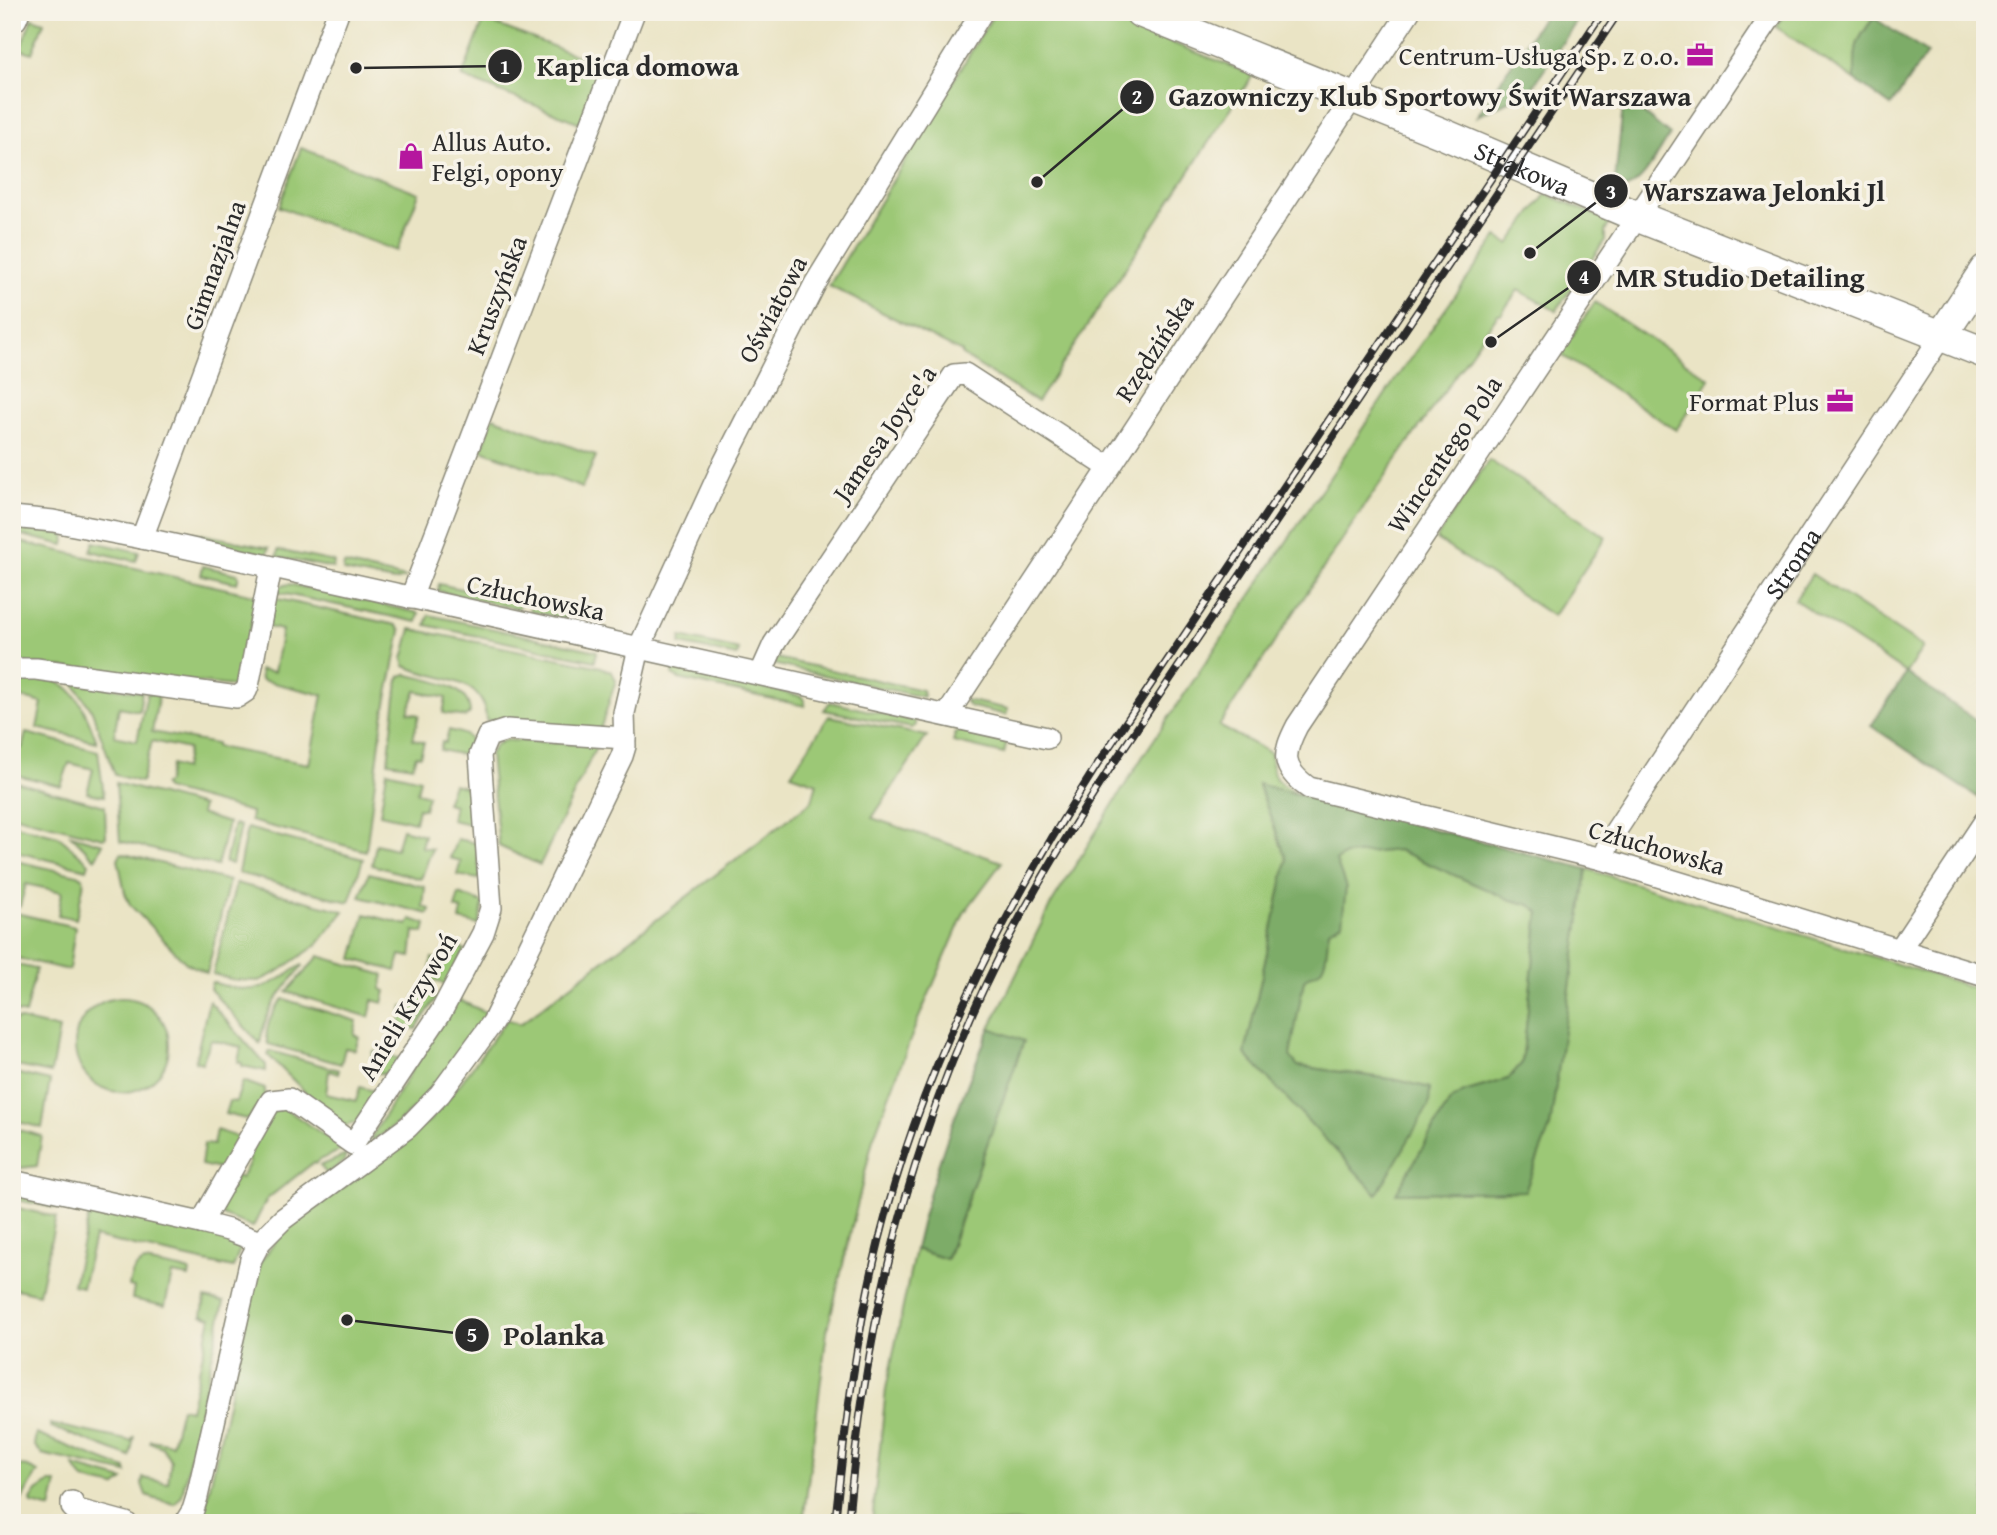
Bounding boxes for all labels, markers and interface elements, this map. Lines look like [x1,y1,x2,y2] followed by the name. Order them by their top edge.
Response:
[1399,36,1679,75] place label: Centrum-Usługa Sp. z o.o.
[1685,40,1715,70] office icon: Centrum-Usługa Sp. z o.o.
[488,42,753,91] callout: Kaplica domowa
[537,45,740,86] text: Kaplica domowa
[500,51,510,82] text: 1
[1119,72,1705,121] callout: Gazowniczy Klub Sportowy Świt Warszawa
[1168,75,1692,116] text: Gazowniczy Klub Sportowy Świt Warszawa
[1132,81,1142,112] text: 2
[432,122,564,191] place label: Allus Auto. Felgi, opony
[1468,130,1577,206] street label: Strąkowa
[396,141,426,171] shop icon: Allus Auto. Felgi, opony
[1594,167,1899,216] callout: Warszawa Jelonki Jl
[1643,170,1885,211] text: Warszawa Jelonki Jl
[1606,176,1616,207] text: 3
[172,194,256,335] street label: Gimnazjalna
[455,229,537,360] street label: Kruszyńska
[727,248,817,370] street label: Oświatowa
[1566,252,1878,301] callout: MR Studio Detailing
[1615,256,1865,297] text: MR Studio Detailing
[1579,261,1590,292] text: 4
[1105,286,1204,410] street label: Rzędzińska
[821,356,946,512] street label: Jamesa Joyce'a
[1377,367,1512,541] street label: Wincentego Pola
[1689,382,1819,421] place label: Format Plus
[1825,386,1855,416] office icon: Format Plus
[1754,519,1830,607] street label: Stroma
[463,563,609,631] street label: Człuchowska
[1584,809,1730,885] street label: Człuchowska
[347,924,467,1087] street label: Anieli Krzywoń
[454,1310,618,1359] callout: Polanka
[503,1314,605,1355] text: Polanka
[467,1319,477,1350] text: 5

